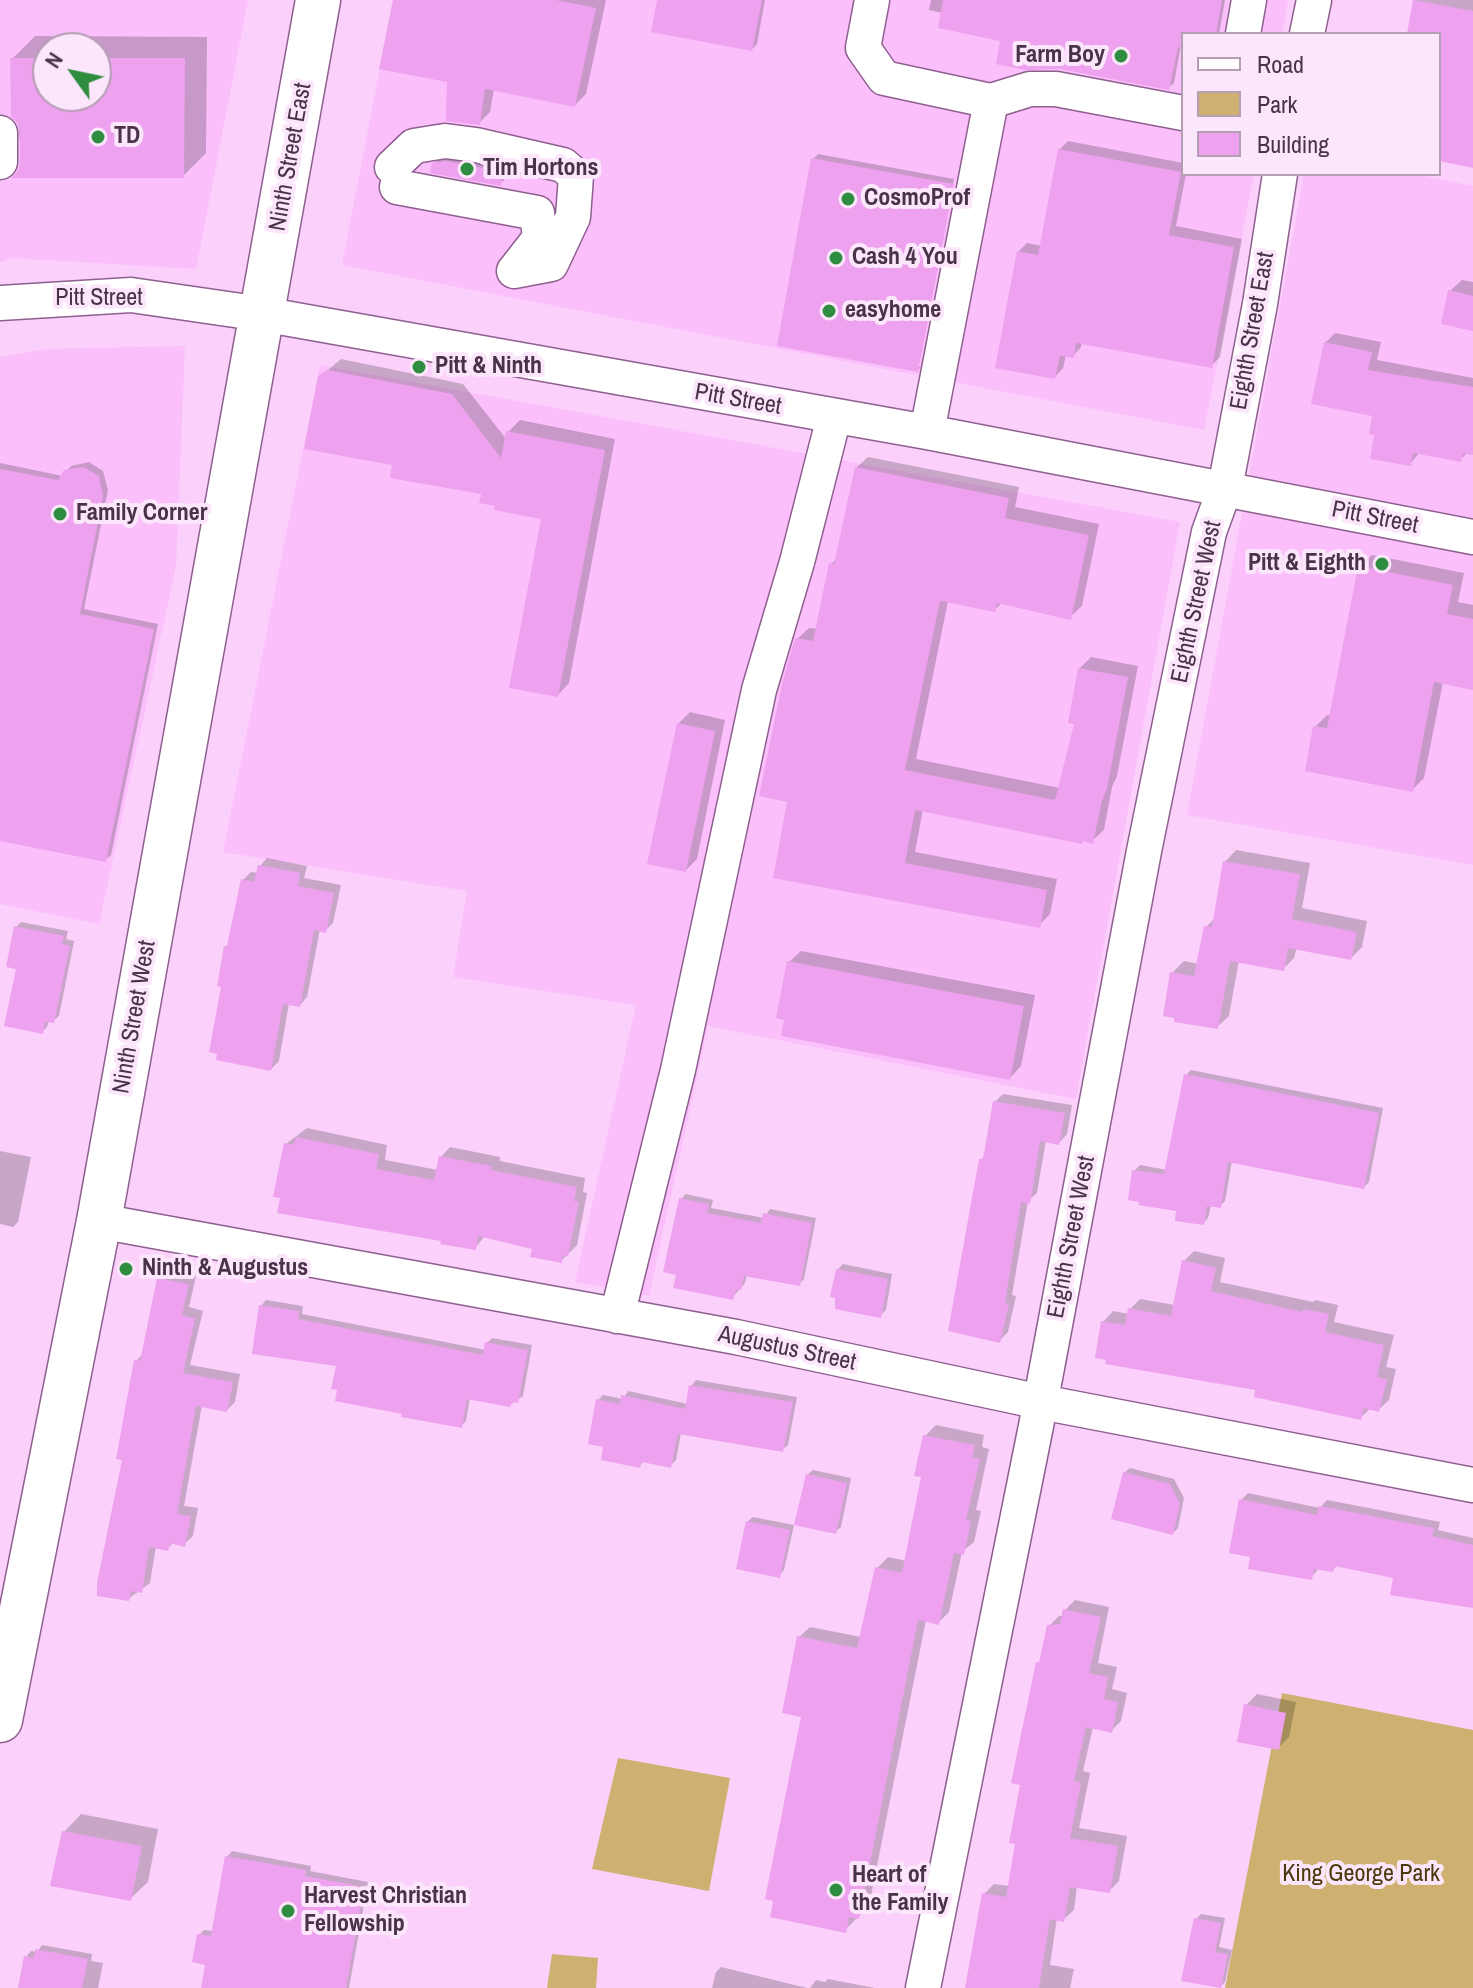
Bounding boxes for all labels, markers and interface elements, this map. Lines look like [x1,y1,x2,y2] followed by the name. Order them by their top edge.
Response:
[32,32,112,112] north arrow
[1181,32,1441,176] legend
[1015,42,1105,70] place label: Farm Boy
[37,46,70,74] text: N
[1112,47,1130,65] marker: Farm Boy
[1257,48,1304,80] text: Road
[264,81,318,233] street label: Ninth Street East
[1257,88,1297,120] text: Park
[114,123,140,151] place label: TD
[89,128,107,146] marker: TD
[1257,128,1329,160] text: Building
[483,155,599,183] place label: Tim Hortons
[458,160,476,178] marker: Tim Hortons
[864,185,970,213] place label: CosmoProf
[839,190,857,208] marker: CosmoProf
[852,244,958,272] place label: Cash 4 You
[827,249,845,267] marker: Cash 4 You
[1225,250,1281,412] street label: Eighth Street East
[55,285,143,313] street label: Pitt Street
[845,297,941,325] place label: easyhome
[820,302,838,320] marker: easyhome
[435,353,542,381] place label: Pitt & Ninth
[410,358,428,376] marker: Pitt & Ninth
[692,378,784,422] street label: Pitt Street
[1329,496,1421,540] street label: Pitt Street
[76,500,207,528] place label: Family Corner
[51,505,69,523] marker: Family Corner
[1166,518,1228,686] street label: Eighth Street West
[1248,550,1366,578] place label: Pitt & Eighth
[1373,555,1391,573] marker: Pitt & Eighth
[107,938,163,1096] street label: Ninth Street West
[1042,1153,1102,1321] street label: Eighth Street West
[142,1255,308,1283] place label: Ninth & Augustus
[117,1260,135,1278] marker: Ninth & Augustus
[716,1320,858,1378] street label: Augustus Street
[1282,1861,1440,1889] park label: King George Park
[852,1862,948,1918] place label: Heart of the Family
[827,1881,845,1899] marker: Heart of the Family
[304,1883,467,1939] place label: Harvest Christian Fellowship
[279,1902,297,1920] marker: Harvest Christian Fellowship

